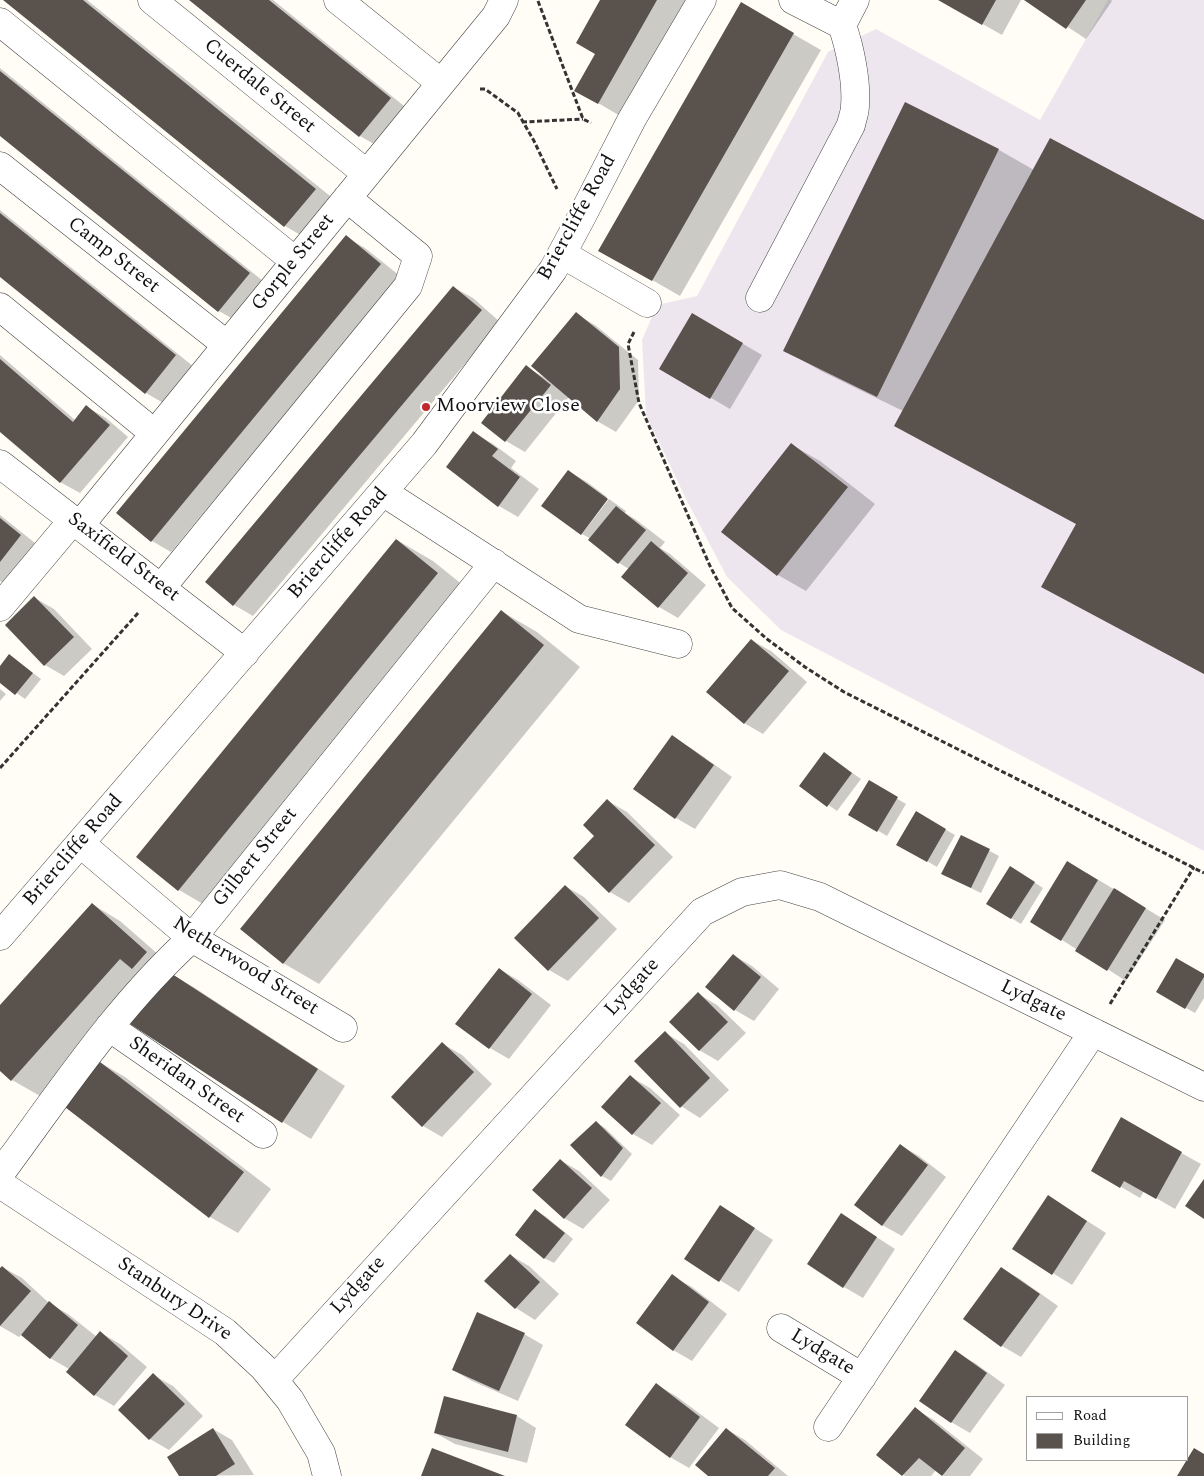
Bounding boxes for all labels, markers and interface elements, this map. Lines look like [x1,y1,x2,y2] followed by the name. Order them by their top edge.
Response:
[198,34,320,140] street label: Cuerdale Street
[534,151,622,285] street label: Briercliffe Road
[247,209,341,317] street label: Gorple Street
[62,213,164,299] street label: Camp Street
[436,395,580,419] place label: Moorview Close
[420,401,432,413] marker: Moorview Close
[284,483,394,605] street label: Briercliffe Road
[62,508,184,608] street label: Saxifield Street
[19,790,129,912] street label: Briercliffe Road
[209,803,303,913] street label: Gilbert Street
[168,912,322,1022] street label: Netherwood Street
[601,954,665,1022] street label: Lydgate
[996,976,1070,1028] street label: Lydgate
[123,1032,249,1130] street label: Sheridan Street
[327,1252,391,1320] street label: Lydgate
[112,1253,236,1347] street label: Stanbury Drive
[786,1325,858,1381] street label: Lydgate
[1026,1396,1189,1461] legend
[1073,1404,1107,1427] text: Road
[1073,1429,1130,1452] text: Building

